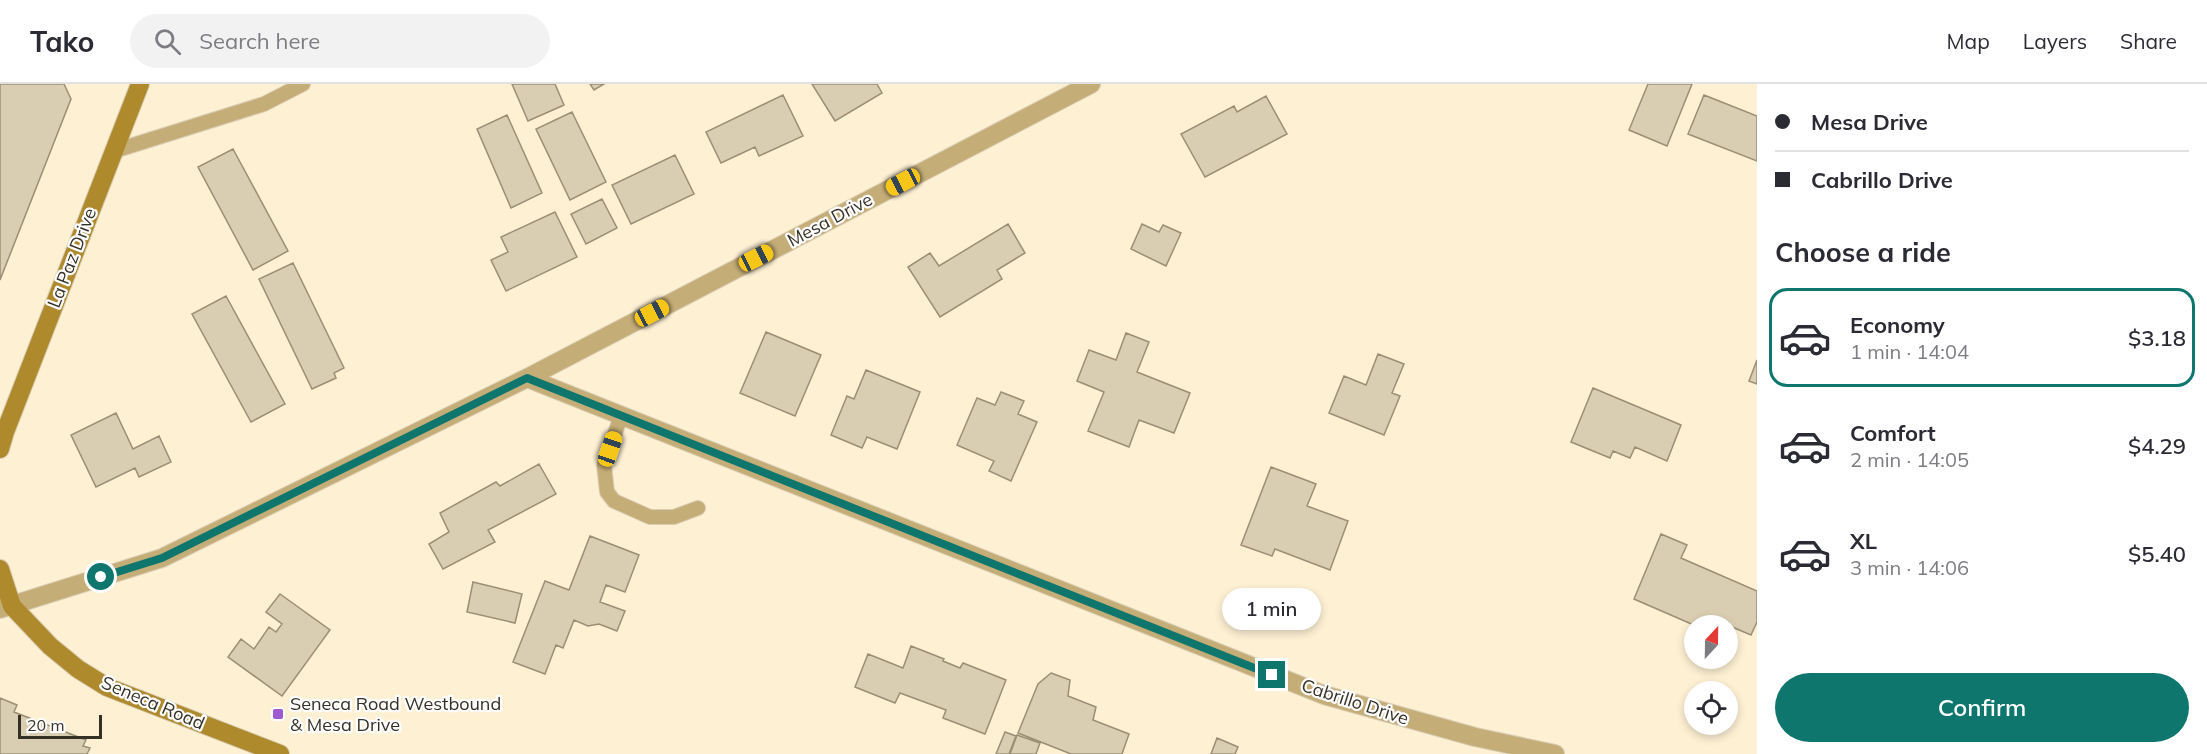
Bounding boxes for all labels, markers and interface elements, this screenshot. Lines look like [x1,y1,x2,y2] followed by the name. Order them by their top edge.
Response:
[130,14,550,68] search box
[30,24,94,59] text: Tako
[151,25,184,58] icon: search
[199,27,320,55] text: Search here
[1947,28,1990,54] text: Map
[2023,28,2087,54] text: Layers
[2120,28,2177,54] text: Share
[1811,108,1928,136] text: Mesa Drive
[883,166,923,198] car
[1811,166,1953,194] text: Cabrillo Drive
[783,188,876,252] street label: Mesa Drive
[42,205,101,311] street label: La Paz Drive
[1775,235,1951,269] text: Choose a ride
[736,242,776,274] car
[632,297,672,329] car
[1778,311,1832,365] icon: car
[1850,311,1945,339] text: Economy
[2128,324,2186,352] text: $3.18
[1850,339,1969,364] text: 1 min · 14:04
[1778,419,1832,473] icon: car
[1850,419,1936,447] text: Comfort
[596,429,624,469] car
[2128,432,2186,460] text: $4.29
[1850,447,1969,472] text: 2 min · 14:05
[1778,527,1832,581] icon: car
[1850,527,1877,555] text: XL
[2128,540,2186,568] text: $5.40
[1850,555,1969,580] text: 3 min · 14:06
[87,563,114,590] route start
[1222,588,1322,630] callout: 1 min
[1246,596,1297,621] text: 1 min
[1684,615,1738,669] north arrow
[1684,615,1738,735] map controls
[1258,661,1285,688] route end
[98,671,208,735] street label: Seneca Road
[1299,673,1412,730] street label: Cabrillo Drive
[1775,673,2189,742] button: Confirm
[1684,681,1738,735] button: locate
[290,692,501,736] place label: Seneca Road Westbound & Mesa Drive
[271,707,285,721] marker: Seneca Road Westbound & Mesa Drive
[18,712,102,740] scale bar
[27,715,64,735] text: 20 m

